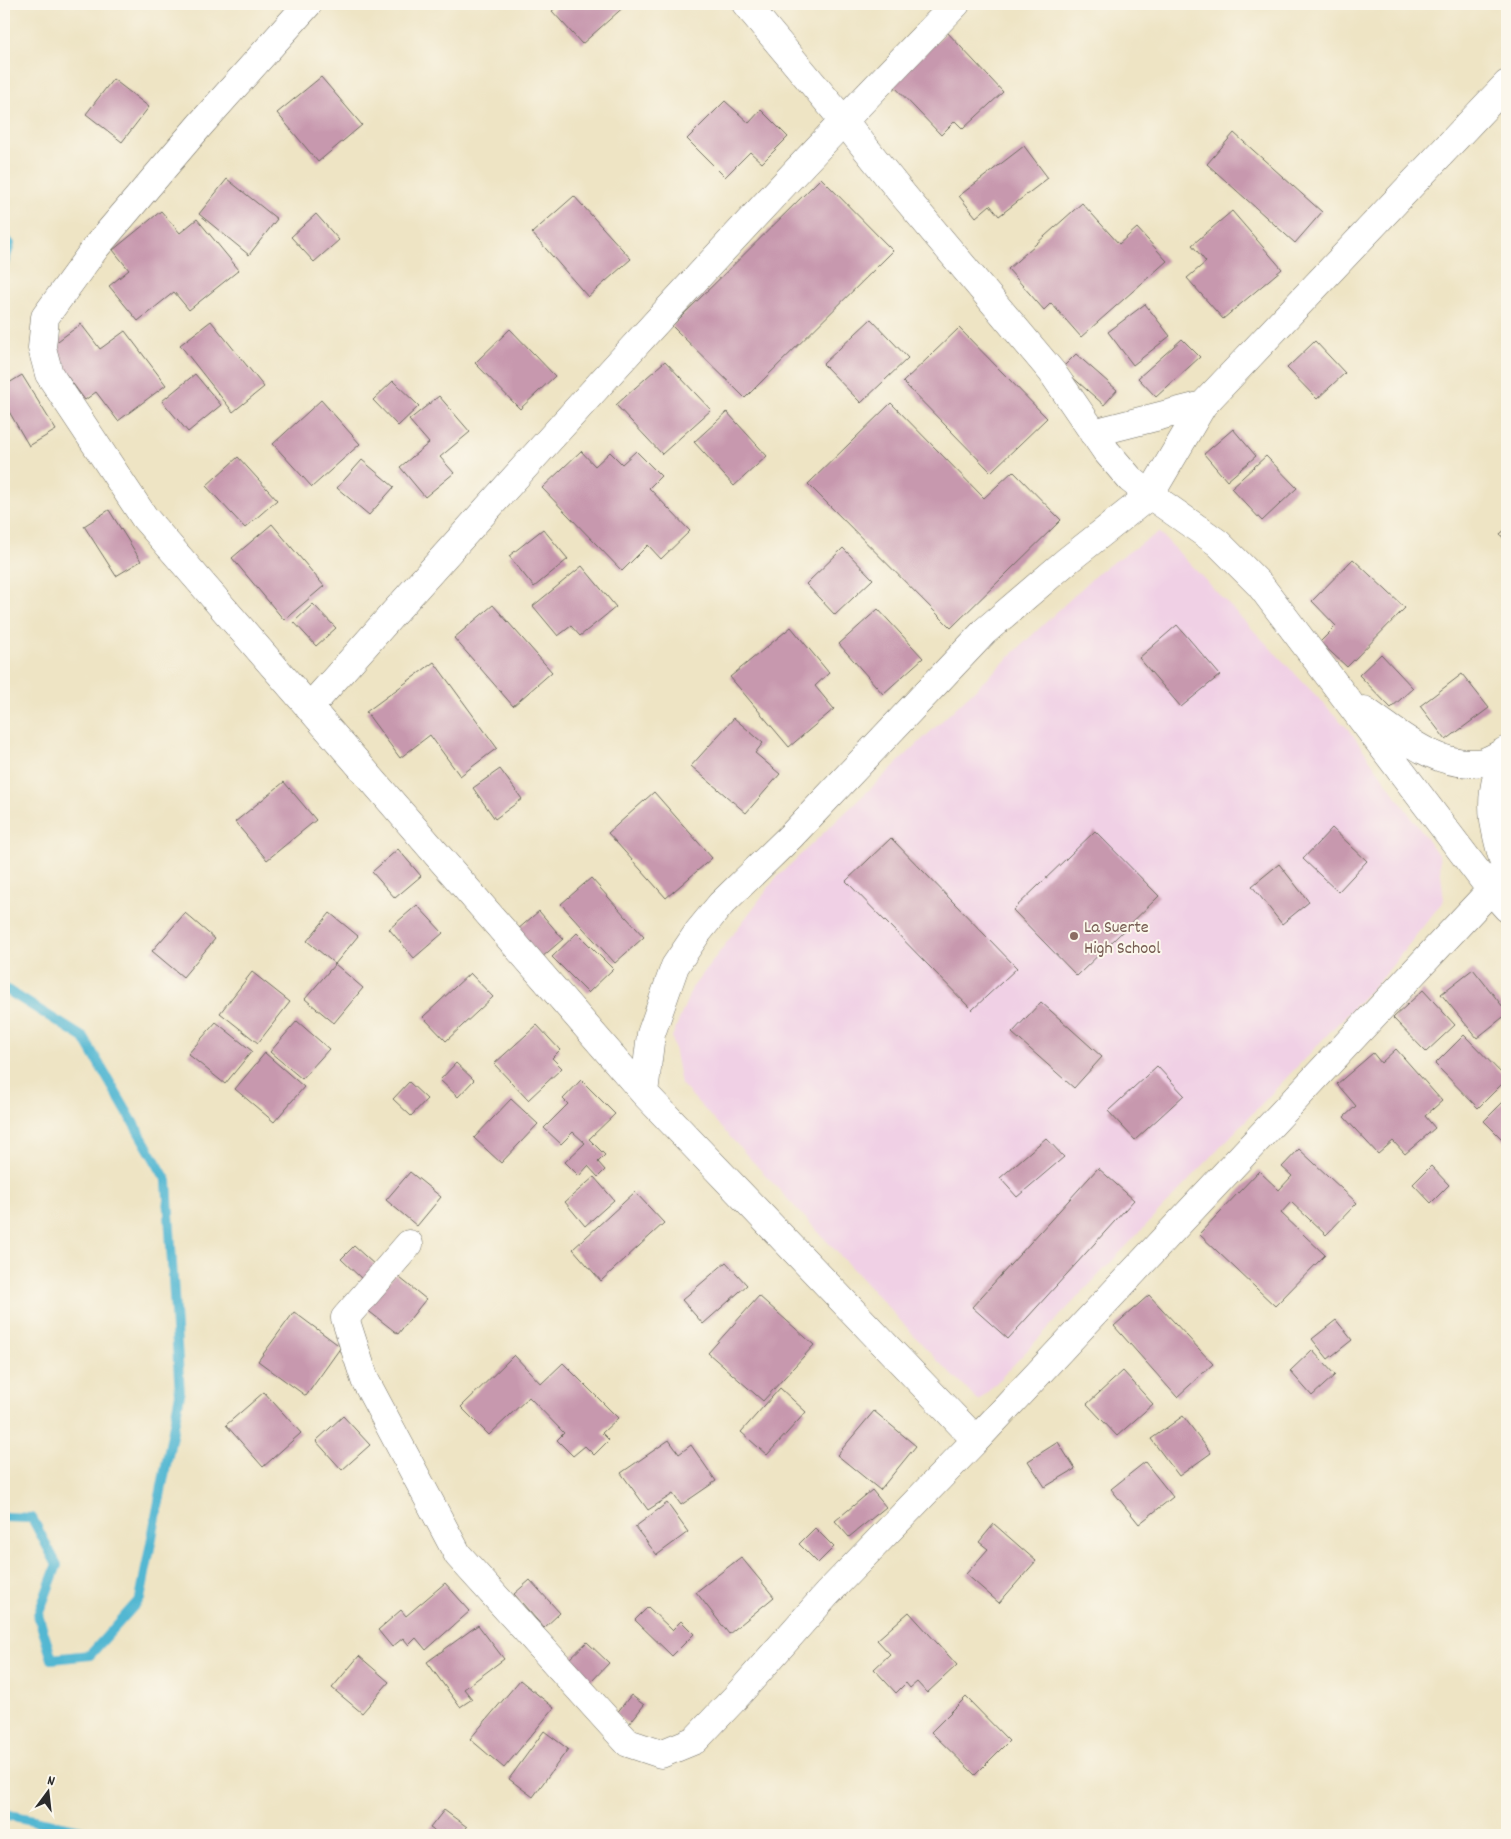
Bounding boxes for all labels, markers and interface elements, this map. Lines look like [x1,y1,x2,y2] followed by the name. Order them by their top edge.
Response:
[1084,916,1161,962] place label: La Suerte High School
[1068,930,1080,942] marker: La Suerte High School
[22,1766,72,1816] north arrow
[45,1771,57,1792] text: N

